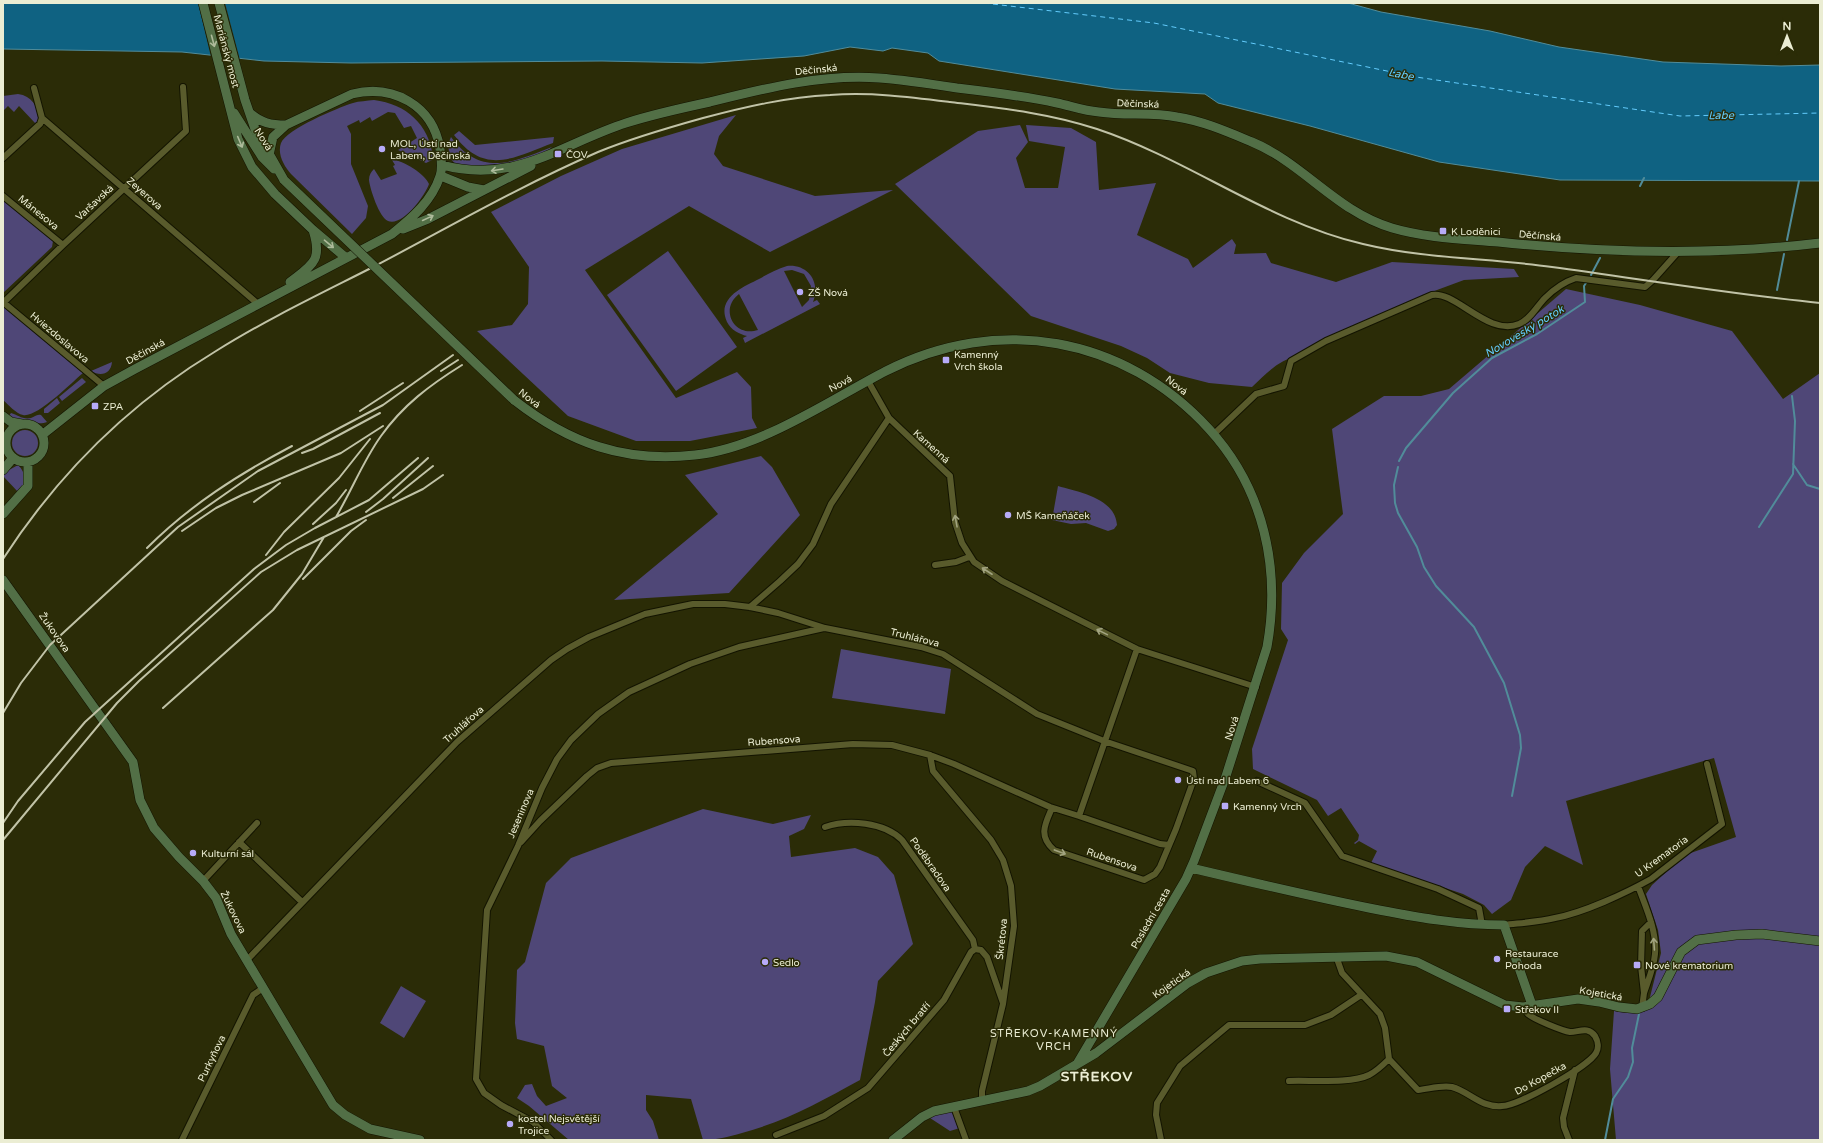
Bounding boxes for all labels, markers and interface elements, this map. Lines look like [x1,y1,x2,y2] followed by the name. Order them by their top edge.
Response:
[210,13,242,89] street label: Mariánský most
[1767,16,1807,56] north arrow
[1783,20,1791,33] text: N
[209,34,217,47] one-way arrow
[794,62,838,78] street label: Děčínská
[1387,66,1416,83] water label: Labe
[1116,97,1159,111] street label: Děčínská
[1708,109,1735,122] water label: Labe
[251,126,275,153] street label: Nová
[237,136,245,148] one-way arrow
[390,138,470,162] place label: MOL, Ústí nad Labem, Děčínská
[377,144,387,154] marker: MOL, Ústí nad Labem, Děčínská
[553,149,563,159] marker: ČOV
[566,149,588,161] place label: ČOV
[491,166,504,174] one-way arrow
[124,175,165,213] street label: Zeyerova
[73,182,116,223] street label: Varšavská
[16,193,61,233] street label: Mánesova
[422,214,434,221] one-way arrow
[1438,226,1448,236] marker: K Loděnici
[1451,226,1501,238] place label: K Loděnici
[1518,228,1562,244] street label: Děčínská
[324,239,334,248] one-way arrow
[795,287,805,297] marker: ZŠ Nová
[808,287,848,299] place label: ZŠ Nová
[1482,302,1567,360] water label: Novoveský potok
[27,310,91,366] street label: Hviezdoslavova
[124,336,167,367] street label: Děčínská
[954,349,1003,373] place label: Kamenný Vrch škola
[941,355,951,365] marker: Kamenný Vrch škola
[827,373,854,395] street label: Nová
[1163,373,1190,398] street label: Nová
[516,386,543,411] street label: Nová
[90,401,100,411] marker: ZPA
[103,401,123,413] place label: ZPA
[911,427,952,466] street label: Kamenná
[1003,510,1013,520] marker: MŠ Kameňáček
[1016,510,1090,522] place label: MŠ Kameňáček
[952,514,960,527] one-way arrow
[982,567,993,575] one-way arrow
[36,610,72,655] street label: Žukovova
[889,626,941,650] street label: Truhlářova
[1096,628,1108,635] one-way arrow
[441,703,486,746] street label: Truhlářova
[1222,715,1241,742] street label: Nová
[747,733,801,749] street label: Rubensova
[1173,775,1183,785] marker: Ústí nad Labem 6
[1186,775,1269,787] place label: Ústí nad Labem 6
[505,787,537,840] street label: Jeseninova
[1220,801,1230,811] marker: Kamenný Vrch
[1233,801,1302,813] place label: Kamenný Vrch
[1633,834,1690,880] street label: U Krematoria
[907,835,953,894] street label: Poděbradova
[1085,846,1139,874] street label: Rubensova
[188,848,198,858] marker: Kulturní sál
[201,848,254,860] place label: Kulturní sál
[1053,848,1065,856] one-way arrow
[1129,886,1173,951] street label: Poslední cesta
[218,889,249,936] street label: Žukovova
[994,918,1010,960] street label: Škrétova
[1651,938,1658,951] one-way arrow
[1505,948,1559,972] place label: Restaurace Pohoda
[1492,954,1502,964] marker: Restaurace Pohoda
[760,957,770,967] marker: Sedlo
[773,957,800,969] place label: Sedlo
[1632,960,1642,970] marker: Nové krematorium
[1645,960,1733,972] place label: Nové krematorium
[1150,966,1193,1001] street label: Kojetická
[1578,984,1623,1004] street label: Kojetická
[880,999,933,1059] street label: Českých bratří
[1502,1004,1512,1014] marker: Střekov II
[1515,1004,1559,1016] place label: Střekov II
[990,1026,1118,1053] district label: STŘEKOV-KAMENNÝ VRCH
[195,1033,228,1084] street label: Purkyňova
[1513,1060,1568,1098] street label: Do Kopečka
[1061,1068,1133,1085] district label: STŘEKOV
[518,1113,600,1137] place label: kostel Nejsvětější Trojice
[505,1119,515,1129] marker: kostel Nejsvětější Trojice

